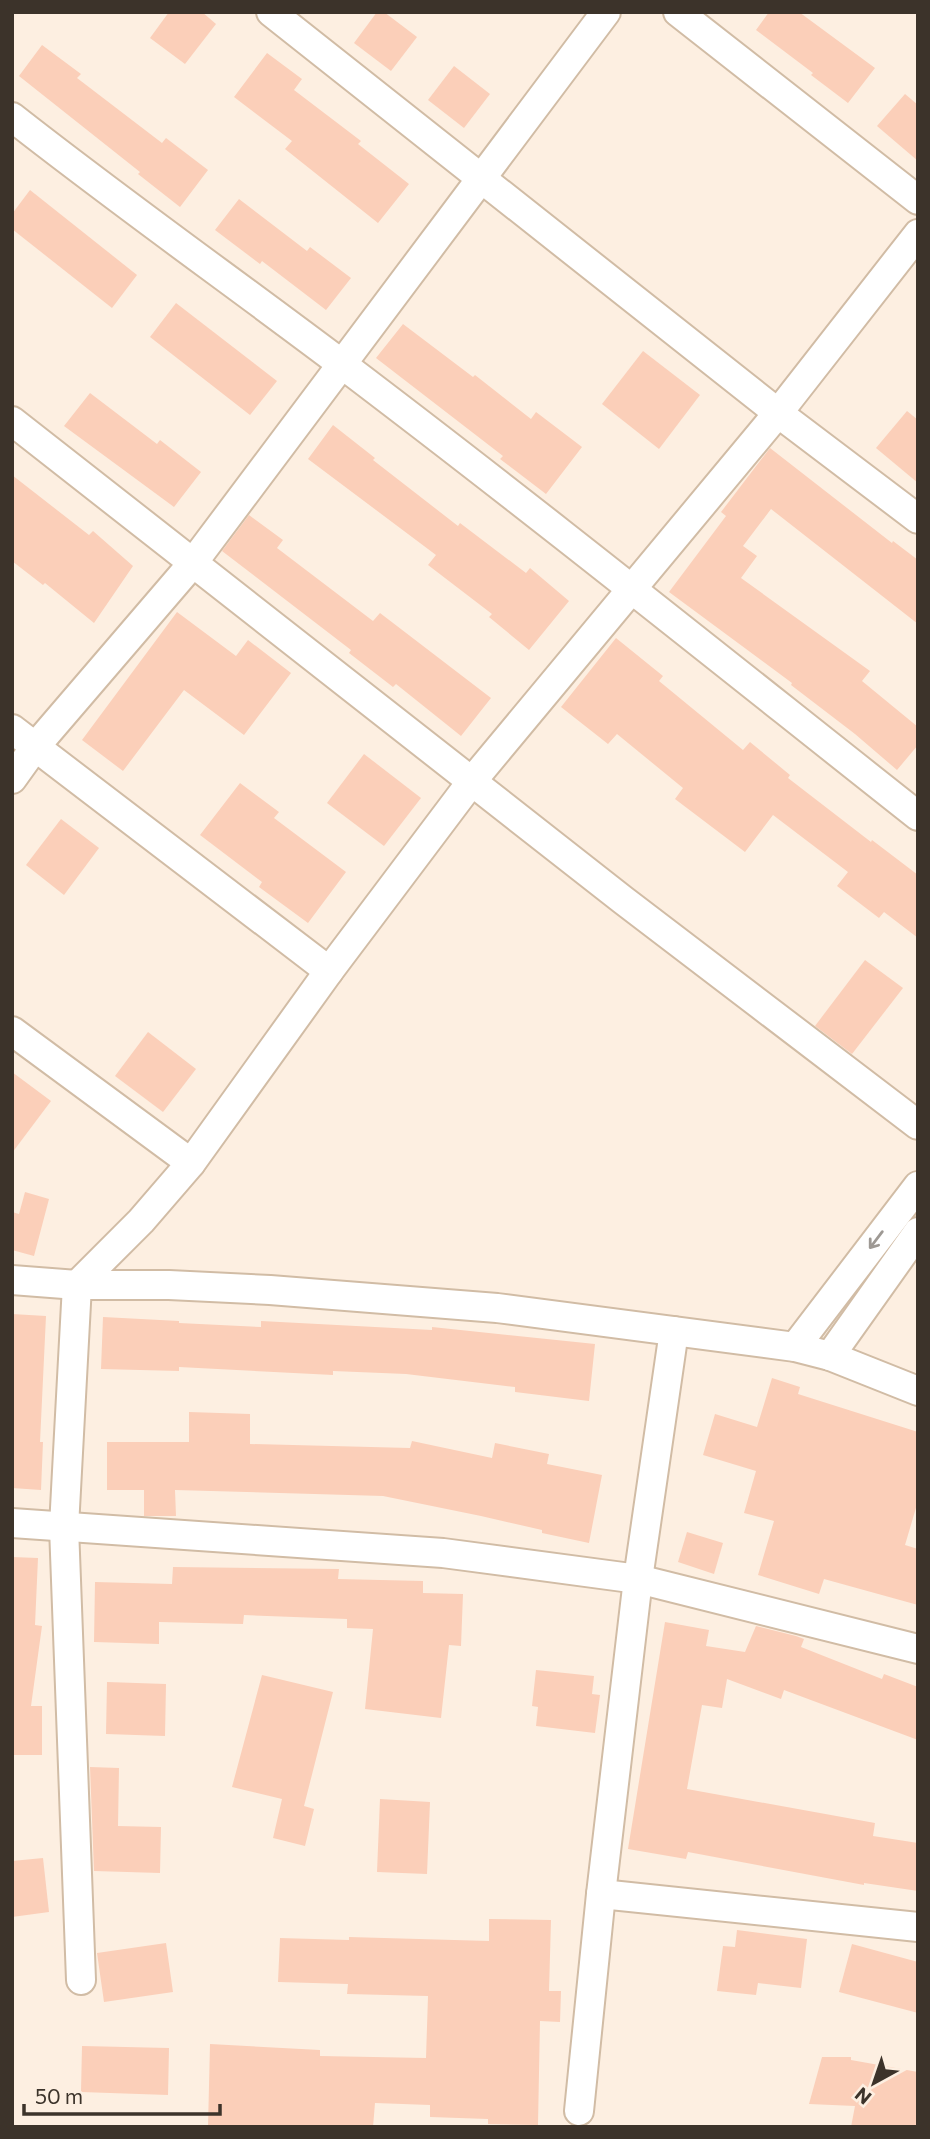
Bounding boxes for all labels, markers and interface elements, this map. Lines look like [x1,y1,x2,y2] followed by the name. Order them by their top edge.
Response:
[869,1231,884,1249] one-way arrow
[839,2048,909,2118] north arrow
[24,2072,220,2116] scale bar
[35,2083,83,2108] text: 50 m
[850,2083,876,2110] text: N

